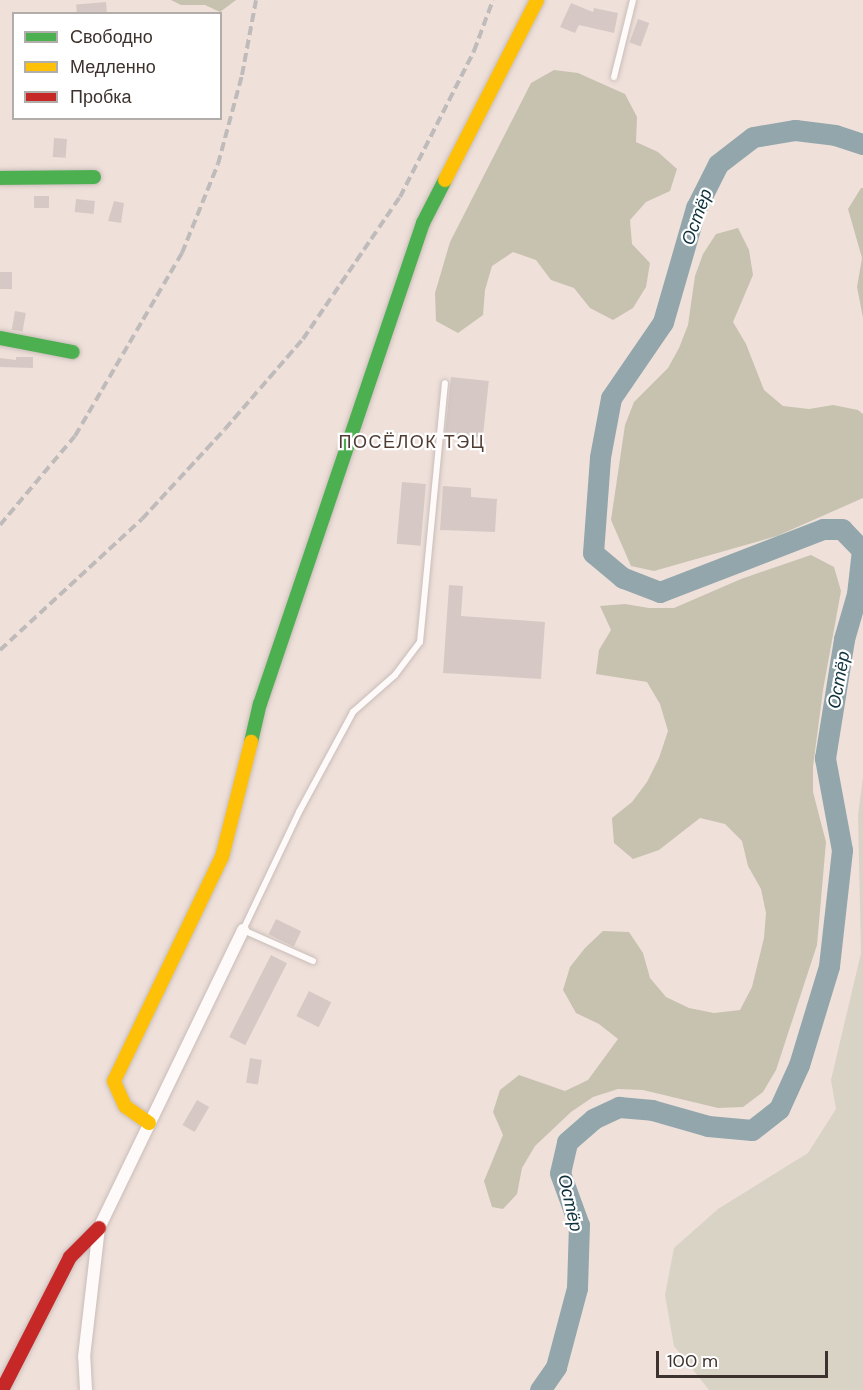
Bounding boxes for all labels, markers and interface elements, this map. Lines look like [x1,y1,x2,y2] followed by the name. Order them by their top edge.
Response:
[12,12,222,120] legend
[70,25,153,49] text: Свободно
[70,55,156,79] text: Медленно
[70,85,132,109] text: Пробка
[677,186,717,248] water label: Остёр
[339,431,485,453] district label: ПОСЁЛОК ТЭЦ
[823,650,855,710] water label: Остёр
[553,1172,587,1234] water label: Остёр
[659,1339,832,1377] scale bar
[667,1349,718,1373] text: 100 m

